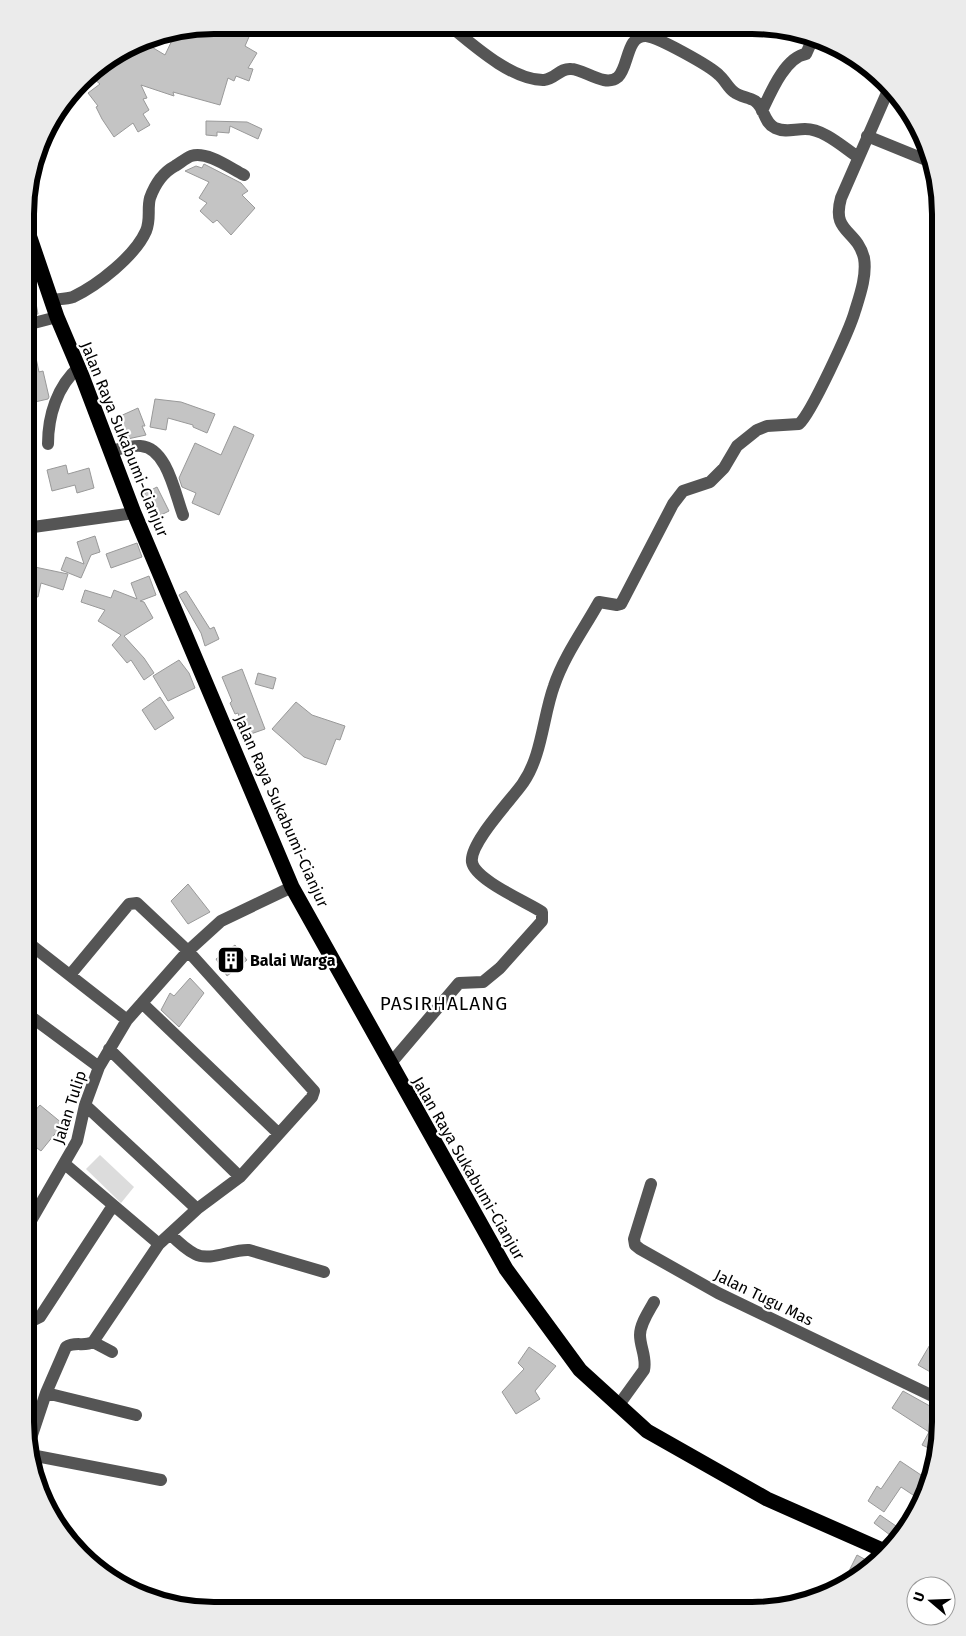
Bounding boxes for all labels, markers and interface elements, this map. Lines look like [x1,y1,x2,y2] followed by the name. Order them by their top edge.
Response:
[77,339,173,540] street label: Jalan Raya Sukabumi-Cianjur
[230,712,333,911] street label: Jalan Raya Sukabumi-Cianjur
[216,945,246,975] building icon: Balai Warga
[250,951,336,970] place label: Balai Warga
[380,992,508,1015] district label: PASIRHALANG
[49,1068,90,1146] street label: Jalan Tulip
[408,1073,529,1264] street label: Jalan Raya Sukabumi-Cianjur
[711,1265,816,1330] street label: Jalan Tugu Mas
[906,1576,956,1626] north arrow
[910,1590,929,1604] text: U

